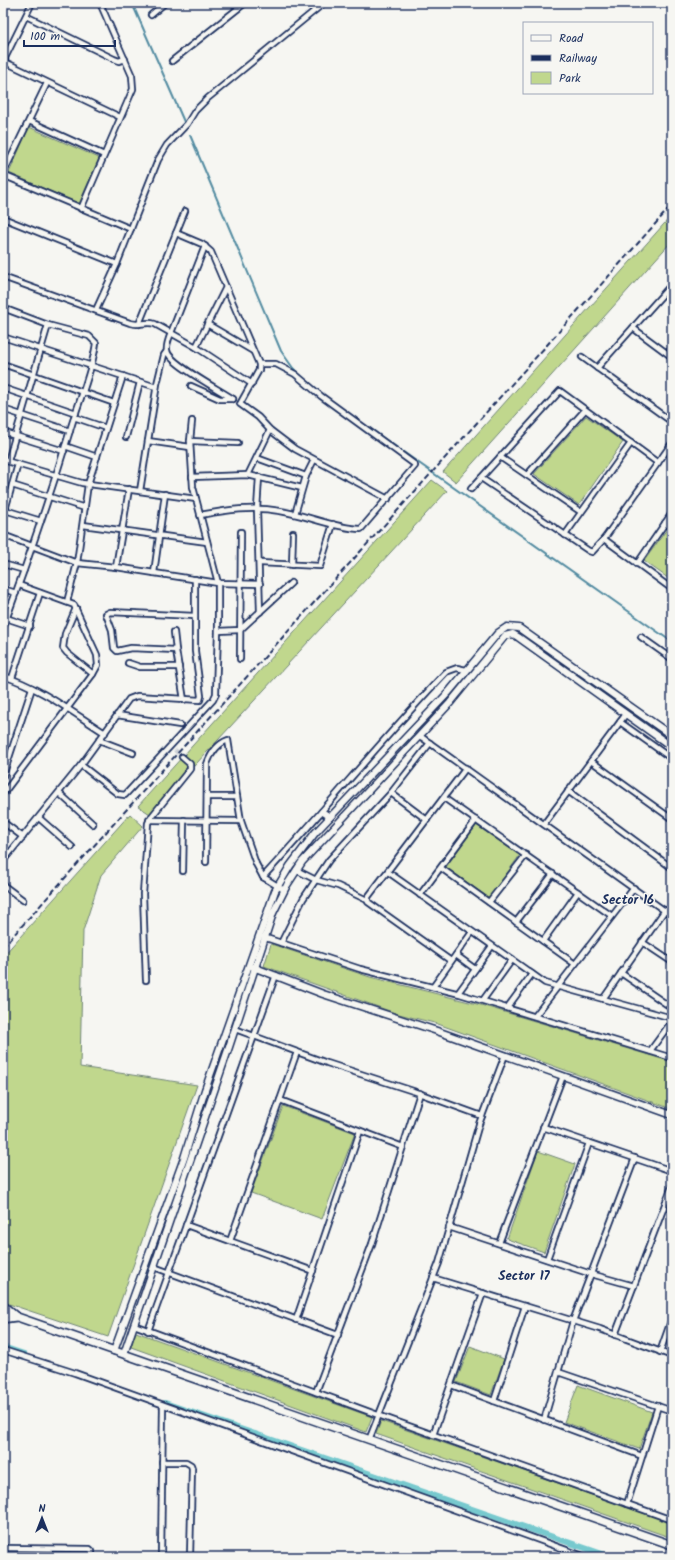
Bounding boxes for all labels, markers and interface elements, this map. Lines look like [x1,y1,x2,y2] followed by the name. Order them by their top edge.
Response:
[24,22,115,48] scale bar
[523,22,653,94] legend
[30,27,61,46] text: 100 m
[559,29,584,48] text: Road
[559,49,597,68] text: Railway
[559,69,581,88] text: Park
[602,890,654,911] district label: Sector 16
[498,1266,551,1287] district label: Sector 17
[22,1498,62,1538] north arrow
[39,1500,46,1518] text: N

